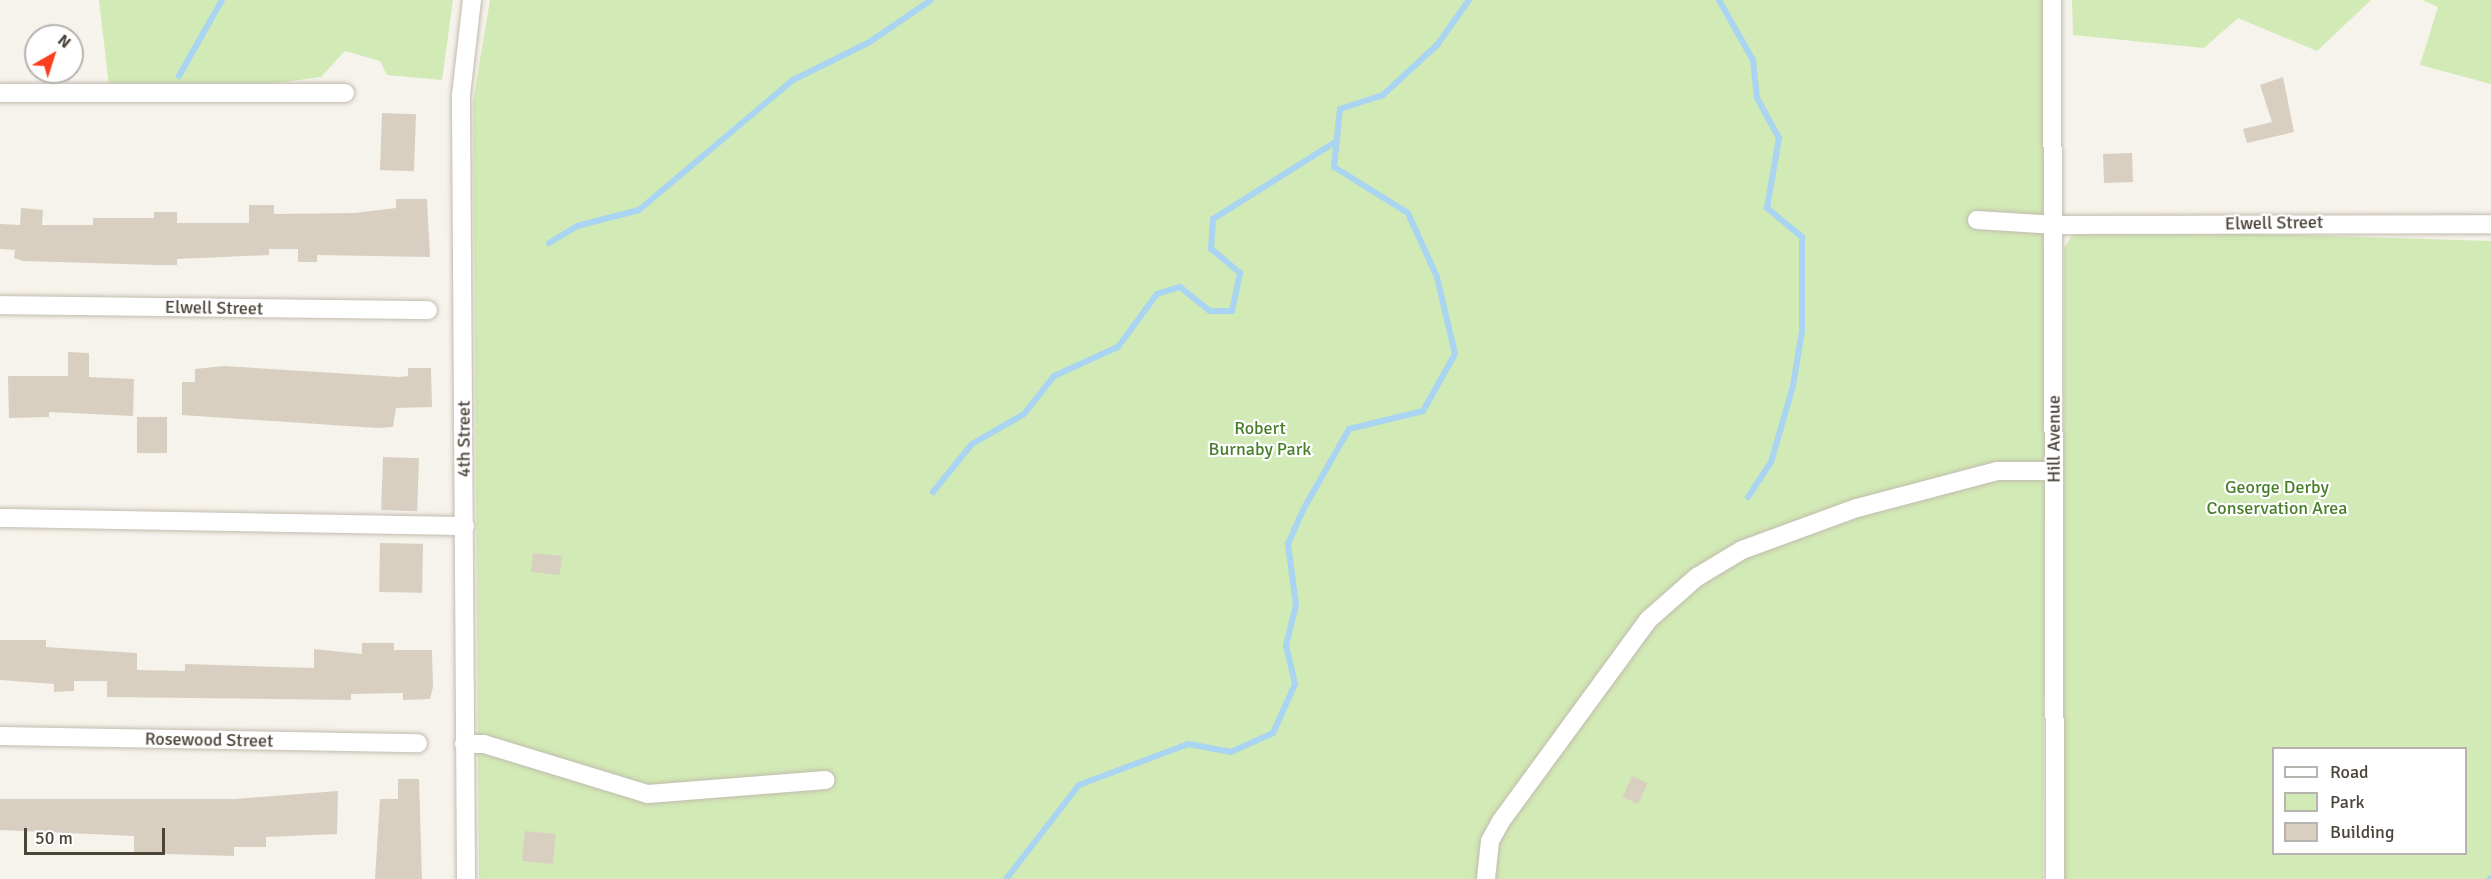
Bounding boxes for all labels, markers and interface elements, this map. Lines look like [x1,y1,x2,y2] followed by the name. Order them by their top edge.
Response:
[24,24,84,84] north arrow
[53,30,75,53] text: N
[2225,211,2323,235] street label: Elwell Street
[165,296,263,320] street label: Elwell Street
[2043,395,2065,483] street label: Hill Avenue
[453,401,475,477] street label: 4th Street
[1209,418,1311,460] park label: Robert Burnaby Park
[2207,477,2347,520] park label: George Derby Conservation Area
[145,728,273,752] street label: Rosewood Street
[2272,747,2467,855] legend
[2330,761,2369,783] text: Road
[2330,791,2365,813] text: Park
[27,816,168,854] scale bar
[2330,821,2394,843] text: Building
[35,827,73,849] text: 50 m

